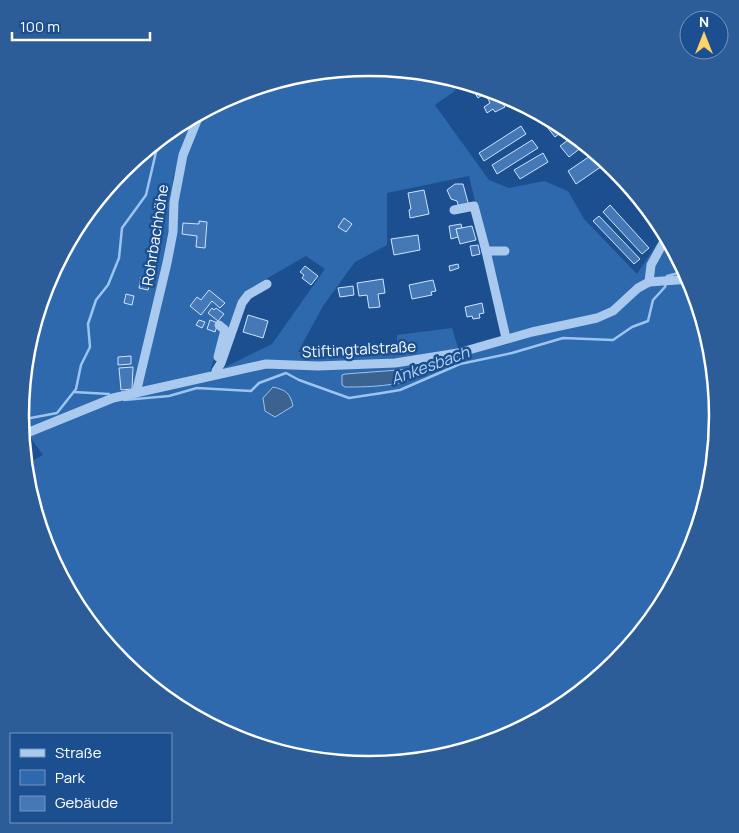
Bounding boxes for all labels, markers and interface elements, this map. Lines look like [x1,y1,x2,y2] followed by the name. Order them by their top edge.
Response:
[12,10,150,42] scale bar
[679,10,729,60] north arrow
[699,12,709,31] text: N
[20,16,60,37] text: 100 m
[137,183,173,287] street label: Rohrbachhöhe
[301,336,417,362] street label: Stiftingtalstraße
[388,340,473,389] water label: Ankesbach
[10,733,172,823] legend
[55,742,102,763] text: Straße
[55,767,85,788] text: Park
[55,792,118,813] text: Gebäude

